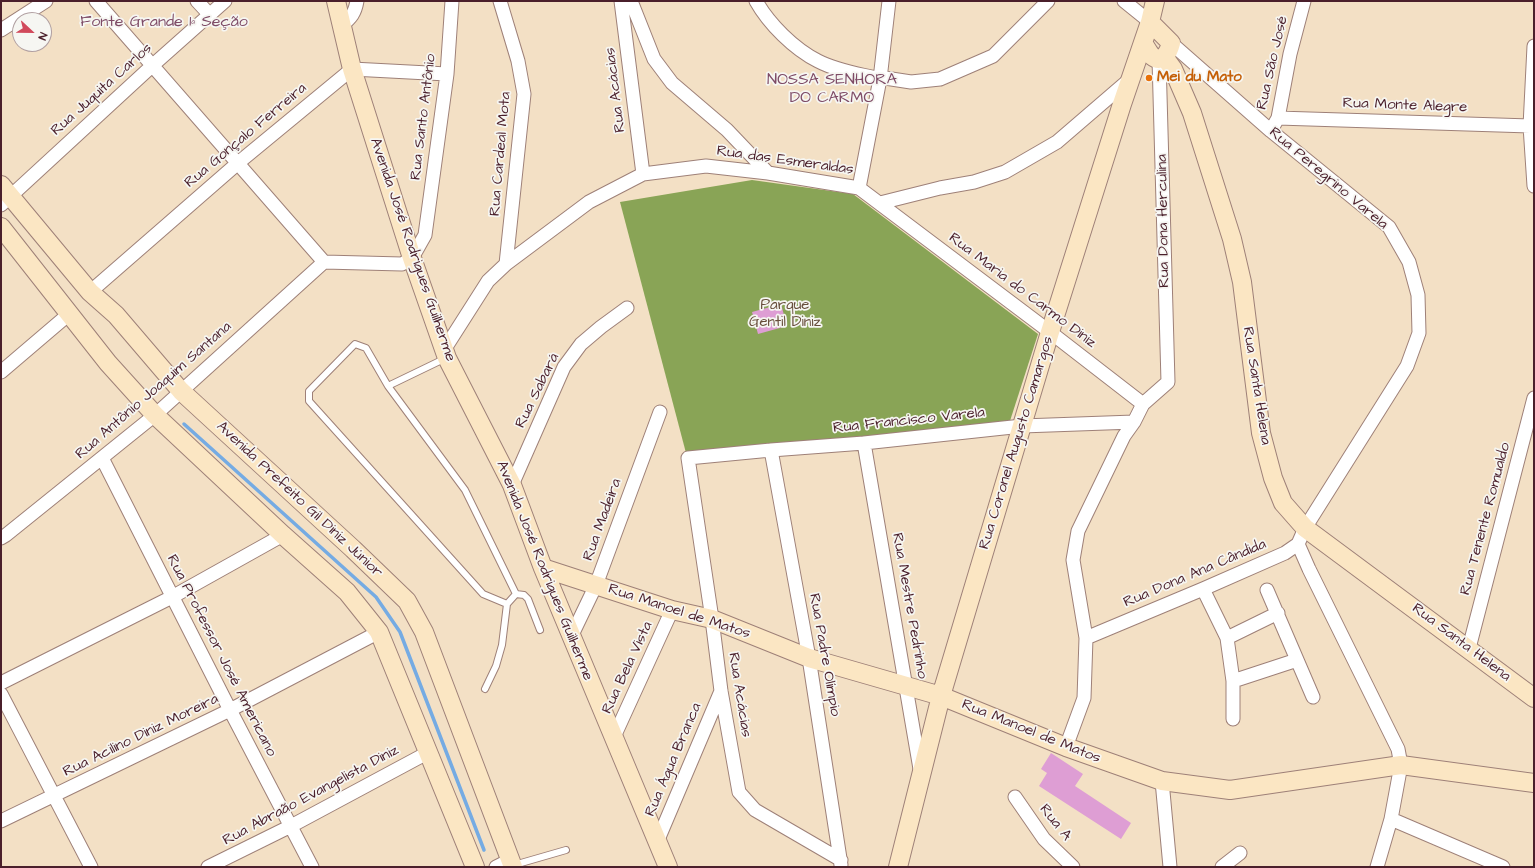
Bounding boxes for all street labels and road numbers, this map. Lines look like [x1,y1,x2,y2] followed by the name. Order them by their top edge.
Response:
[1253,14,1293,112] street label: Rua São José
[48,40,156,140] street label: Rua Juquita Carlos
[602,46,630,134] street label: Rua Acácias
[407,53,441,181] street label: Rua Santo Antônio
[181,80,311,192] street label: Rua Gonçalo Ferreira
[487,91,515,217] street label: Rua Cardeal Mota
[1342,95,1468,117] street label: Rua Monte Alegre
[1265,124,1391,234] street label: Rua Peregrino Varela
[365,136,459,364] street label: Avenida José Rodrigues Guilherme
[715,142,855,180] street label: Rua das Esmeraldas
[1154,154,1174,288] street label: Rua Dona Herculina
[945,230,1099,352] street label: Rua Maria do Carmo Diniz
[72,318,236,464] street label: Rua Antônio Joaquim Santana
[1238,326,1274,446] street label: Rua Santa Helena
[976,334,1058,552] street label: Rua Coronel Augusto Camargos
[512,351,564,431] street label: Rua Sabará
[832,404,986,438] street label: Rua Francisco Varela
[212,418,386,582] street label: Avenida Prefeito Gil Diniz Júnior
[1457,441,1515,597] street label: Rua Tenente Romualdo
[492,459,596,683] street label: Avenida José Rodrigues Guilherme
[580,477,626,563] street label: Rua Madeira
[887,532,931,680] street label: Rua Mestre Pedrinho
[1121,536,1269,612] street label: Rua Dona Ana Cândida
[162,552,280,760] street label: Rua Professor José Americano
[606,581,752,643] street label: Rua Manoel de Matos
[804,592,844,718] street label: Rua Padre Olímpio
[1408,600,1514,686] street label: Rua Santa Helena
[599,619,657,717] street label: Rua Bela Vista
[723,651,755,739] street label: Rua Acácias
[60,691,222,781] street label: Rua Acilino Diniz Moreira
[959,696,1103,768] street label: Rua Manoel de Matos
[642,700,706,820] street label: Rua Água Branca
[220,742,402,850] street label: Rua Abraão Evangelista Diniz
[1035,801,1075,845] street label: Rua A

